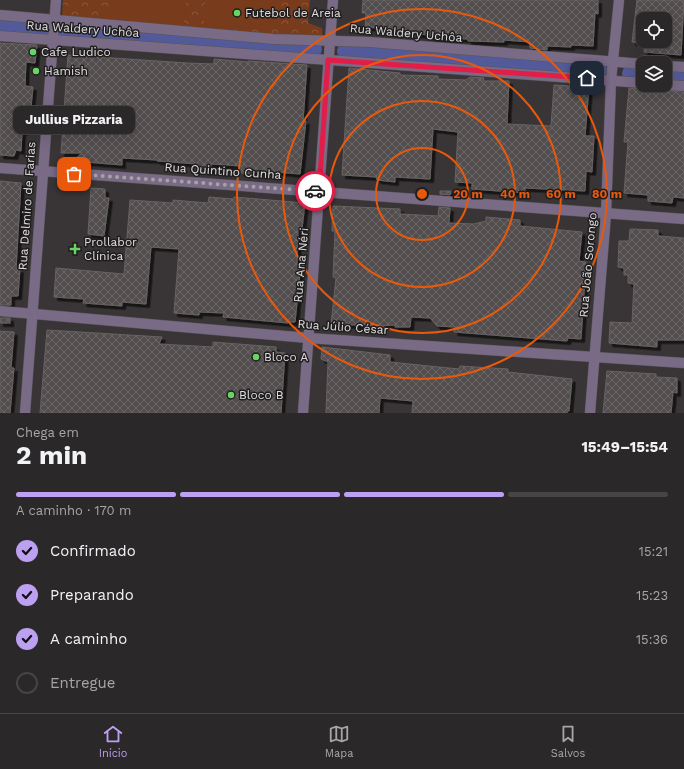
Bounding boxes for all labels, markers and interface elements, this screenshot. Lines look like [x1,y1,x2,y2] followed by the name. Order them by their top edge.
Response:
[245,6,341,20] place label: Futebol de Areia
[232,8,242,18] marker: Futebol de Areia
[636,12,672,92] map controls
[636,12,672,48] button: locate
[26,18,140,40] street label: Rua Waldery Uchôa
[349,21,463,45] street label: Rua Waldery Uchôa
[41,45,111,59] place label: Cafe Ludico
[28,47,38,57] marker: Cafe Ludico
[636,56,672,92] button: layers
[570,61,604,95] pin
[44,64,88,78] place label: Hamish
[31,66,41,76] marker: Hamish
[576,67,598,89] icon: home
[13,106,135,134] callout: Jullius Pizzaria
[25,112,123,127] text: Jullius Pizzaria
[16,141,38,271] street label: Rua Delmiro de Farias
[57,157,91,191] pin
[164,160,282,182] street label: Rua Quintino Cunha
[63,163,85,185] icon: bag
[295,171,335,211] courier
[304,180,326,202] icon: car
[415,187,429,201] centre of rings
[453,187,483,201] text: 20 m
[500,187,530,201] text: 40 m
[546,187,576,201] text: 60 m
[592,187,622,201] text: 80 m
[576,212,600,318] street label: Rua João Sorongo
[291,227,311,303] street label: Rua Ana Néri
[84,235,137,263] place label: Prollabor Clínica
[69,243,81,255] marker: Prollabor Clínica
[297,317,389,337] street label: Rua Júlio César
[264,350,308,364] place label: Bloco A
[251,352,261,362] marker: Bloco A
[239,388,284,402] place label: Bloco B
[226,390,236,400] marker: Bloco B
[16,425,79,440] text: Chega em
[581,438,668,456] text: 15:49–15:54
[16,440,87,470] text: 2 min
[16,503,131,518] text: A caminho · 170 m
[16,540,38,562] icon: check
[50,542,136,560] text: Confirmado
[639,544,668,559] text: 15:21
[16,584,38,606] icon: check
[50,586,134,604] text: Preparando
[636,588,668,603] text: 15:23
[16,628,38,650] icon: check
[50,630,127,648] text: A caminho
[636,632,668,647] text: 15:36
[50,674,115,692] text: Entregue
[99,723,127,760] tab: Início
[325,723,353,760] tab: Mapa
[551,723,585,760] tab: Salvos

